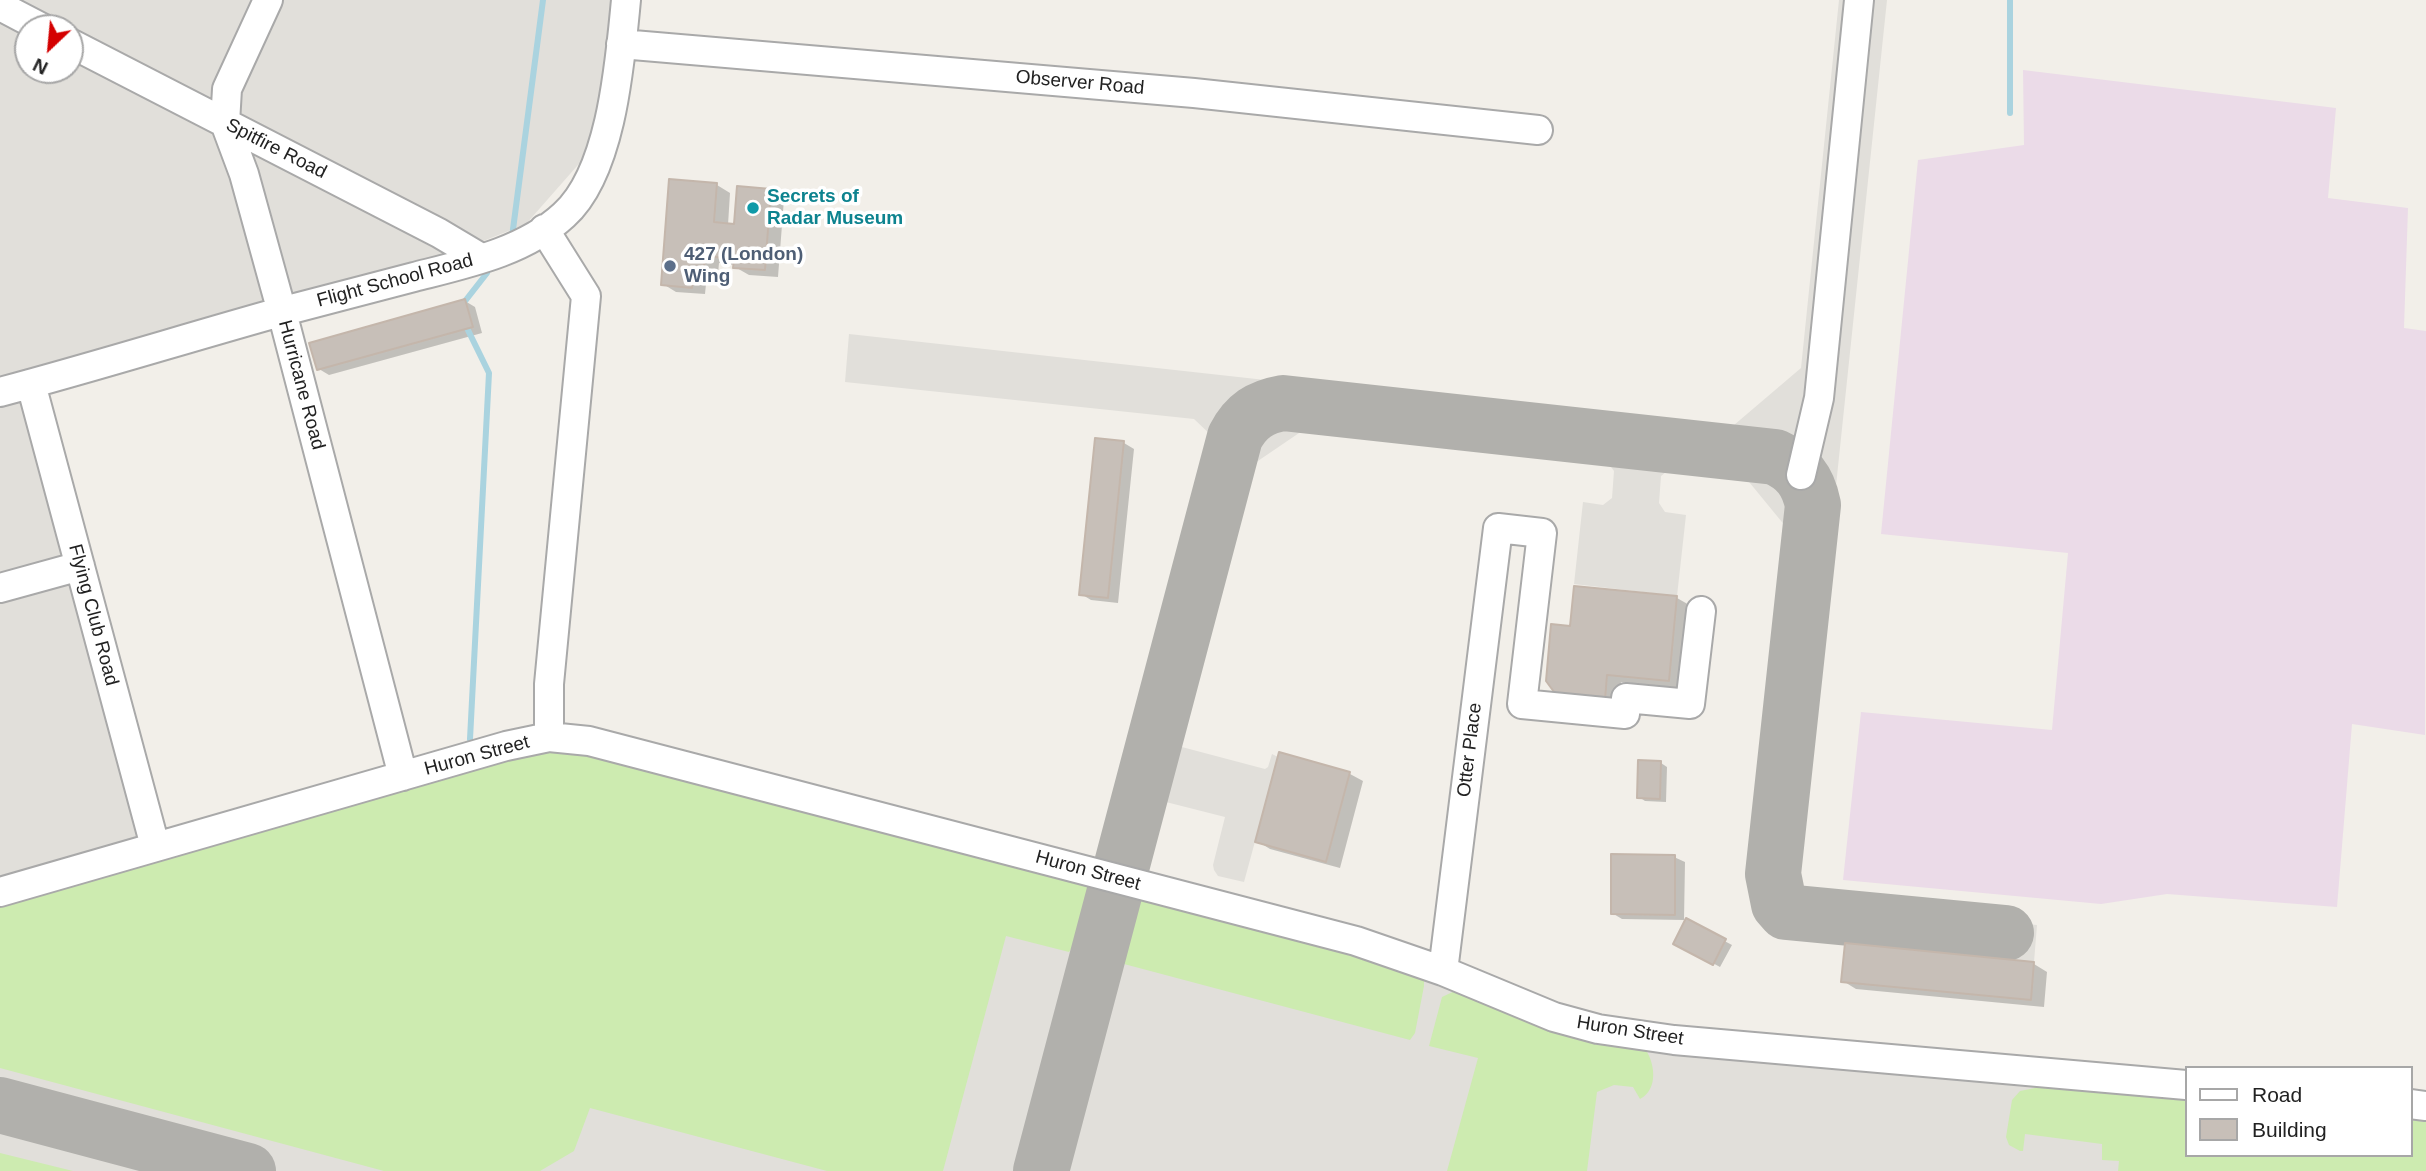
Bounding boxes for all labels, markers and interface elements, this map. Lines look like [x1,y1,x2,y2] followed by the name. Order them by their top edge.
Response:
[14,14,84,84] north arrow
[30,54,51,79] text: N
[1015,66,1145,100] street label: Observer Road
[222,114,330,184] street label: Spitfire Road
[767,186,903,230] place label: Secrets of Radar Museum
[745,200,761,216] marker: Secrets of Radar Museum
[684,244,803,288] place label: 427 (London) Wing
[315,249,475,313] street label: Flight School Road
[662,258,678,274] marker: 427 (London) Wing
[273,318,329,452] street label: Hurricane Road
[63,542,123,688] street label: Flying Club Road
[1453,701,1487,799] street label: Otter Place
[422,731,532,781] street label: Huron Street
[1033,846,1143,896] street label: Huron Street
[1575,1011,1685,1051] street label: Huron Street
[2184,1066,2412,1157] legend
[2252,1083,2302,1106] text: Road
[2252,1118,2327,1141] text: Building

